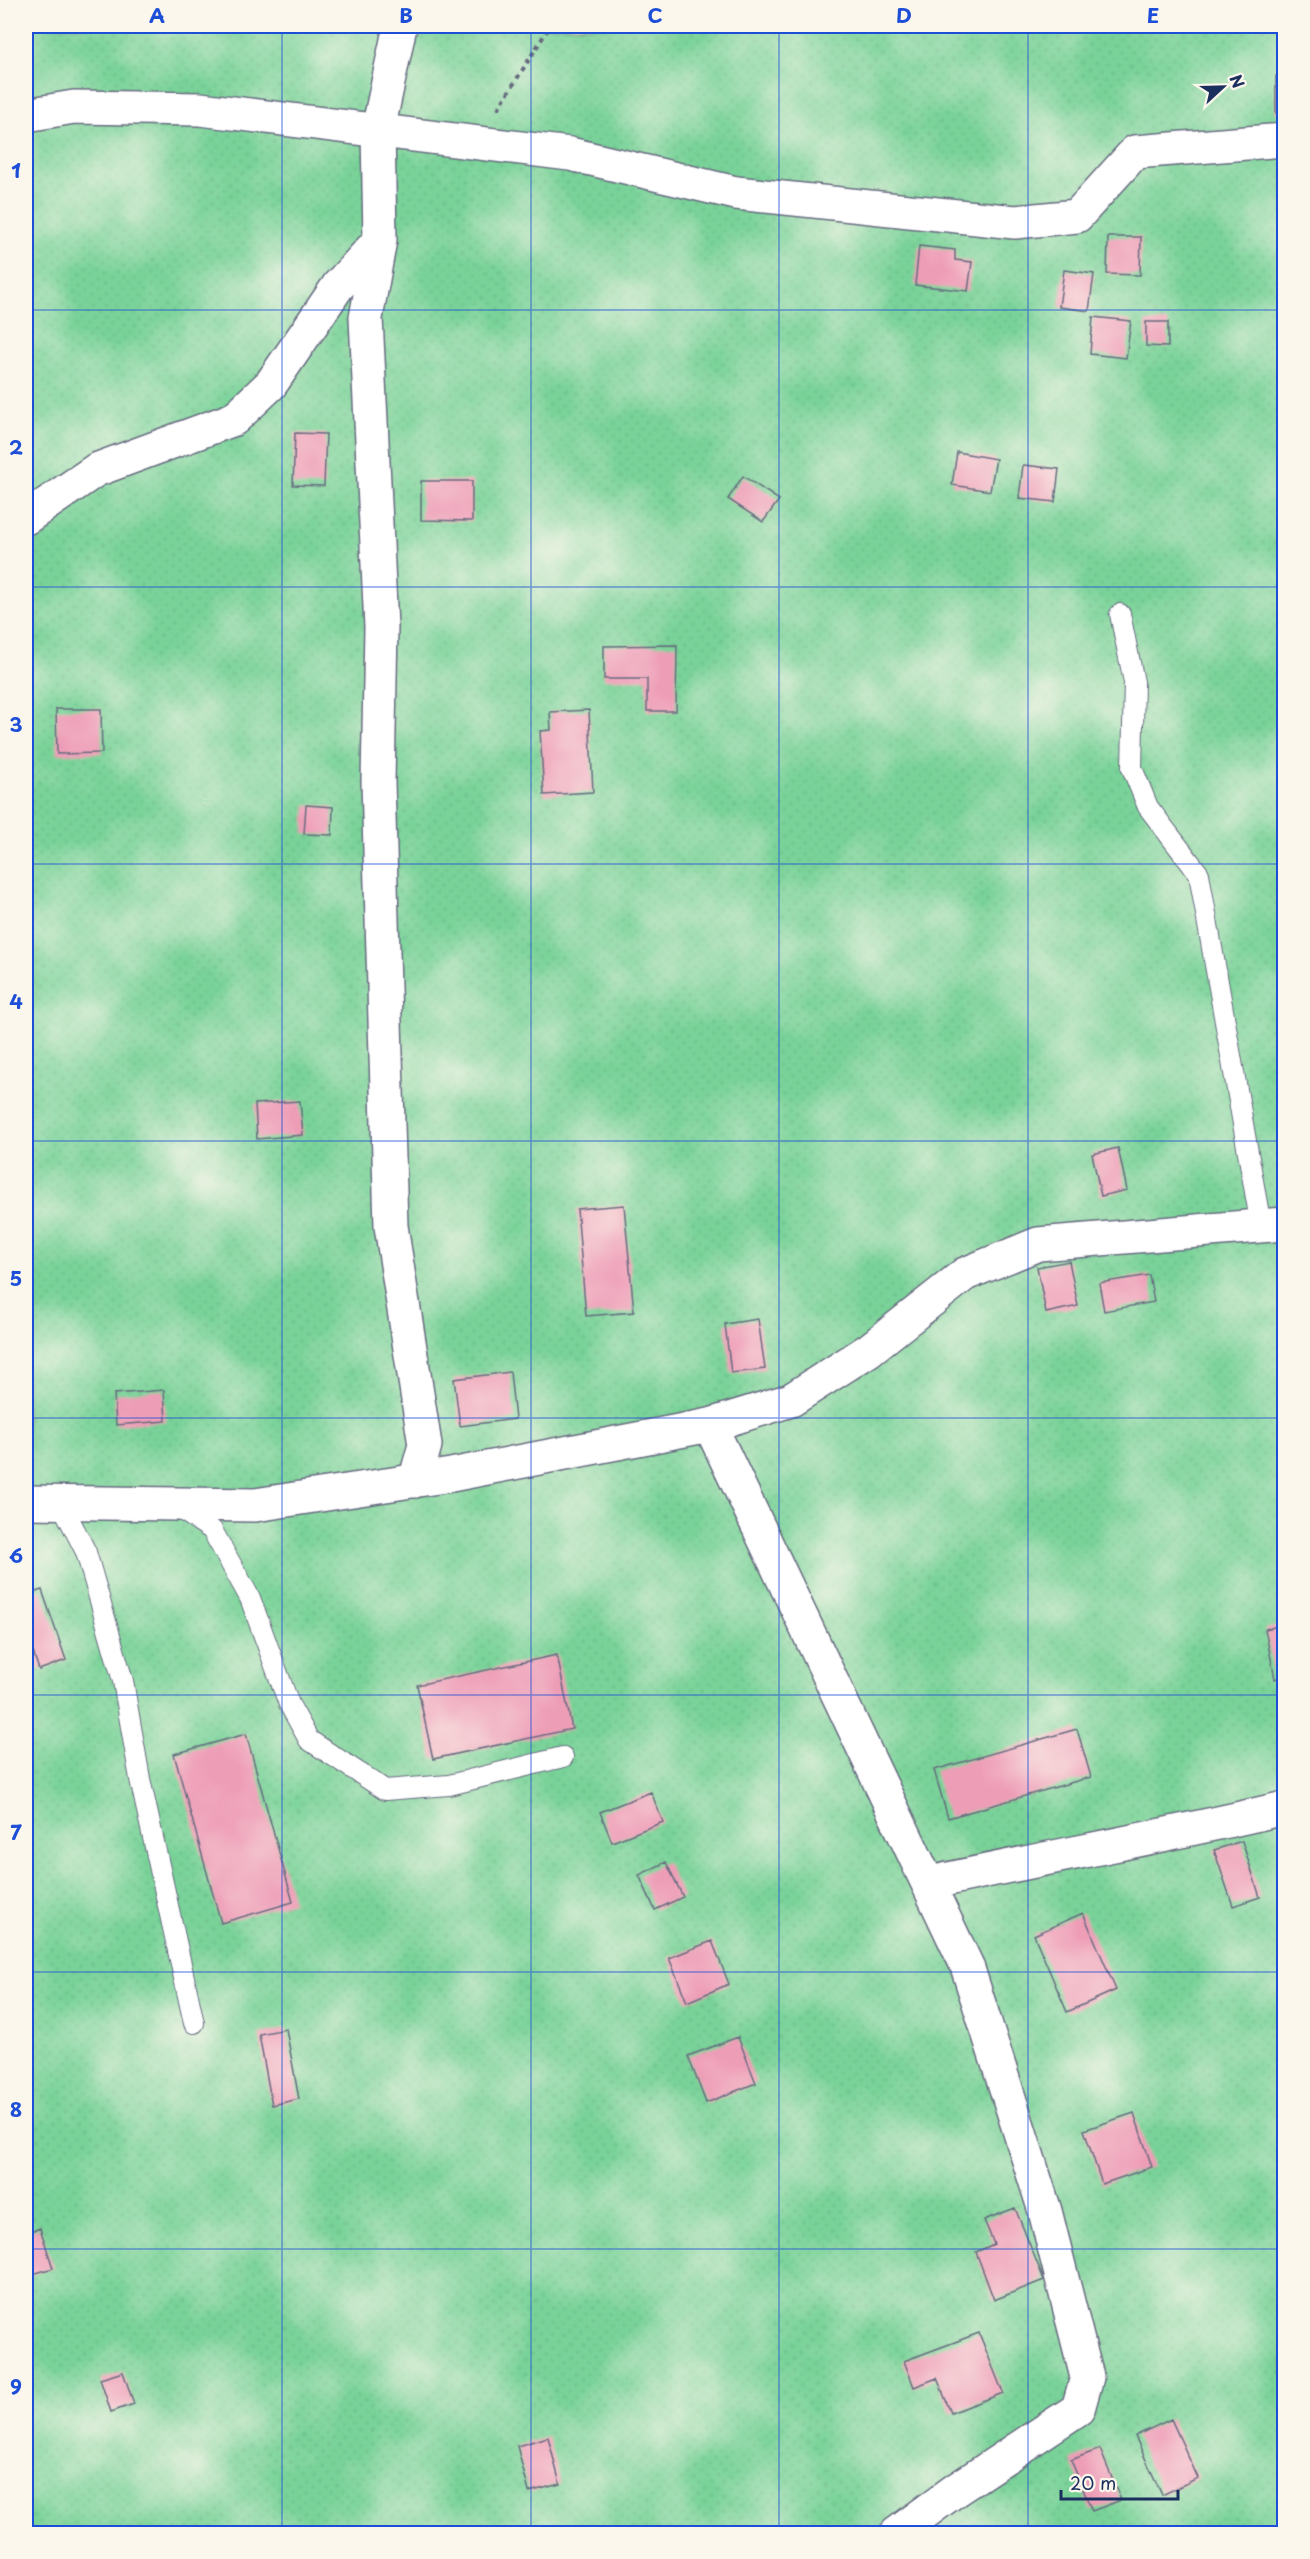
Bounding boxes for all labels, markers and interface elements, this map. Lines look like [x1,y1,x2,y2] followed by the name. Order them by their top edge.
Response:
[149,0,165,30] text: A
[399,0,413,30] text: B
[647,0,663,30] text: C
[896,0,912,30] text: D
[1147,0,1159,30] text: E
[1193,57,1253,117] north arrow
[1224,71,1251,91] text: N
[11,155,21,185] text: 1
[9,432,23,462] text: 2
[9,709,23,739] text: 3
[9,986,23,1016] text: 4
[10,1263,22,1293] text: 5
[9,1540,23,1570] text: 6
[10,1817,22,1847] text: 7
[10,2094,22,2124] text: 8
[10,2371,22,2401] text: 9
[1061,2463,1178,2501] scale bar
[1070,2469,1116,2496] text: 20 m

